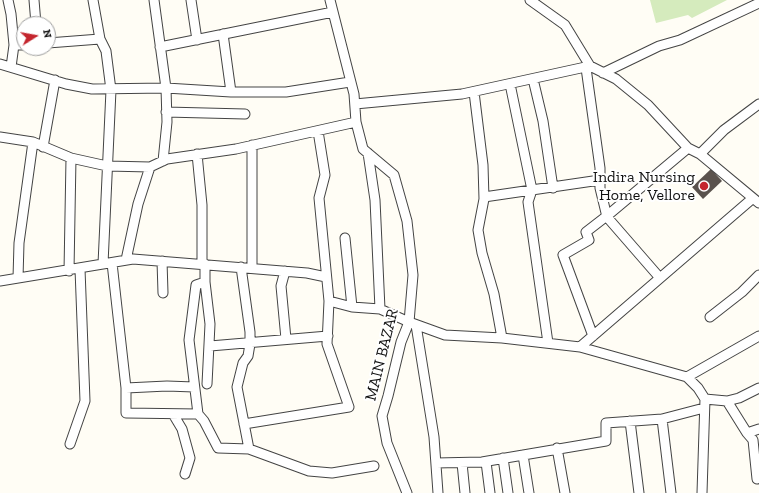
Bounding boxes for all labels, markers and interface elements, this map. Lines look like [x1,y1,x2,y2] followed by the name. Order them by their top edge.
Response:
[16,16,56,56] north arrow
[40,28,54,39] text: N
[593,167,695,205] place label: Indira Nursing Home, Vellore
[698,180,710,192] marker: Indira Nursing Home, Vellore
[361,307,403,403] street label: MAIN BAZAR

